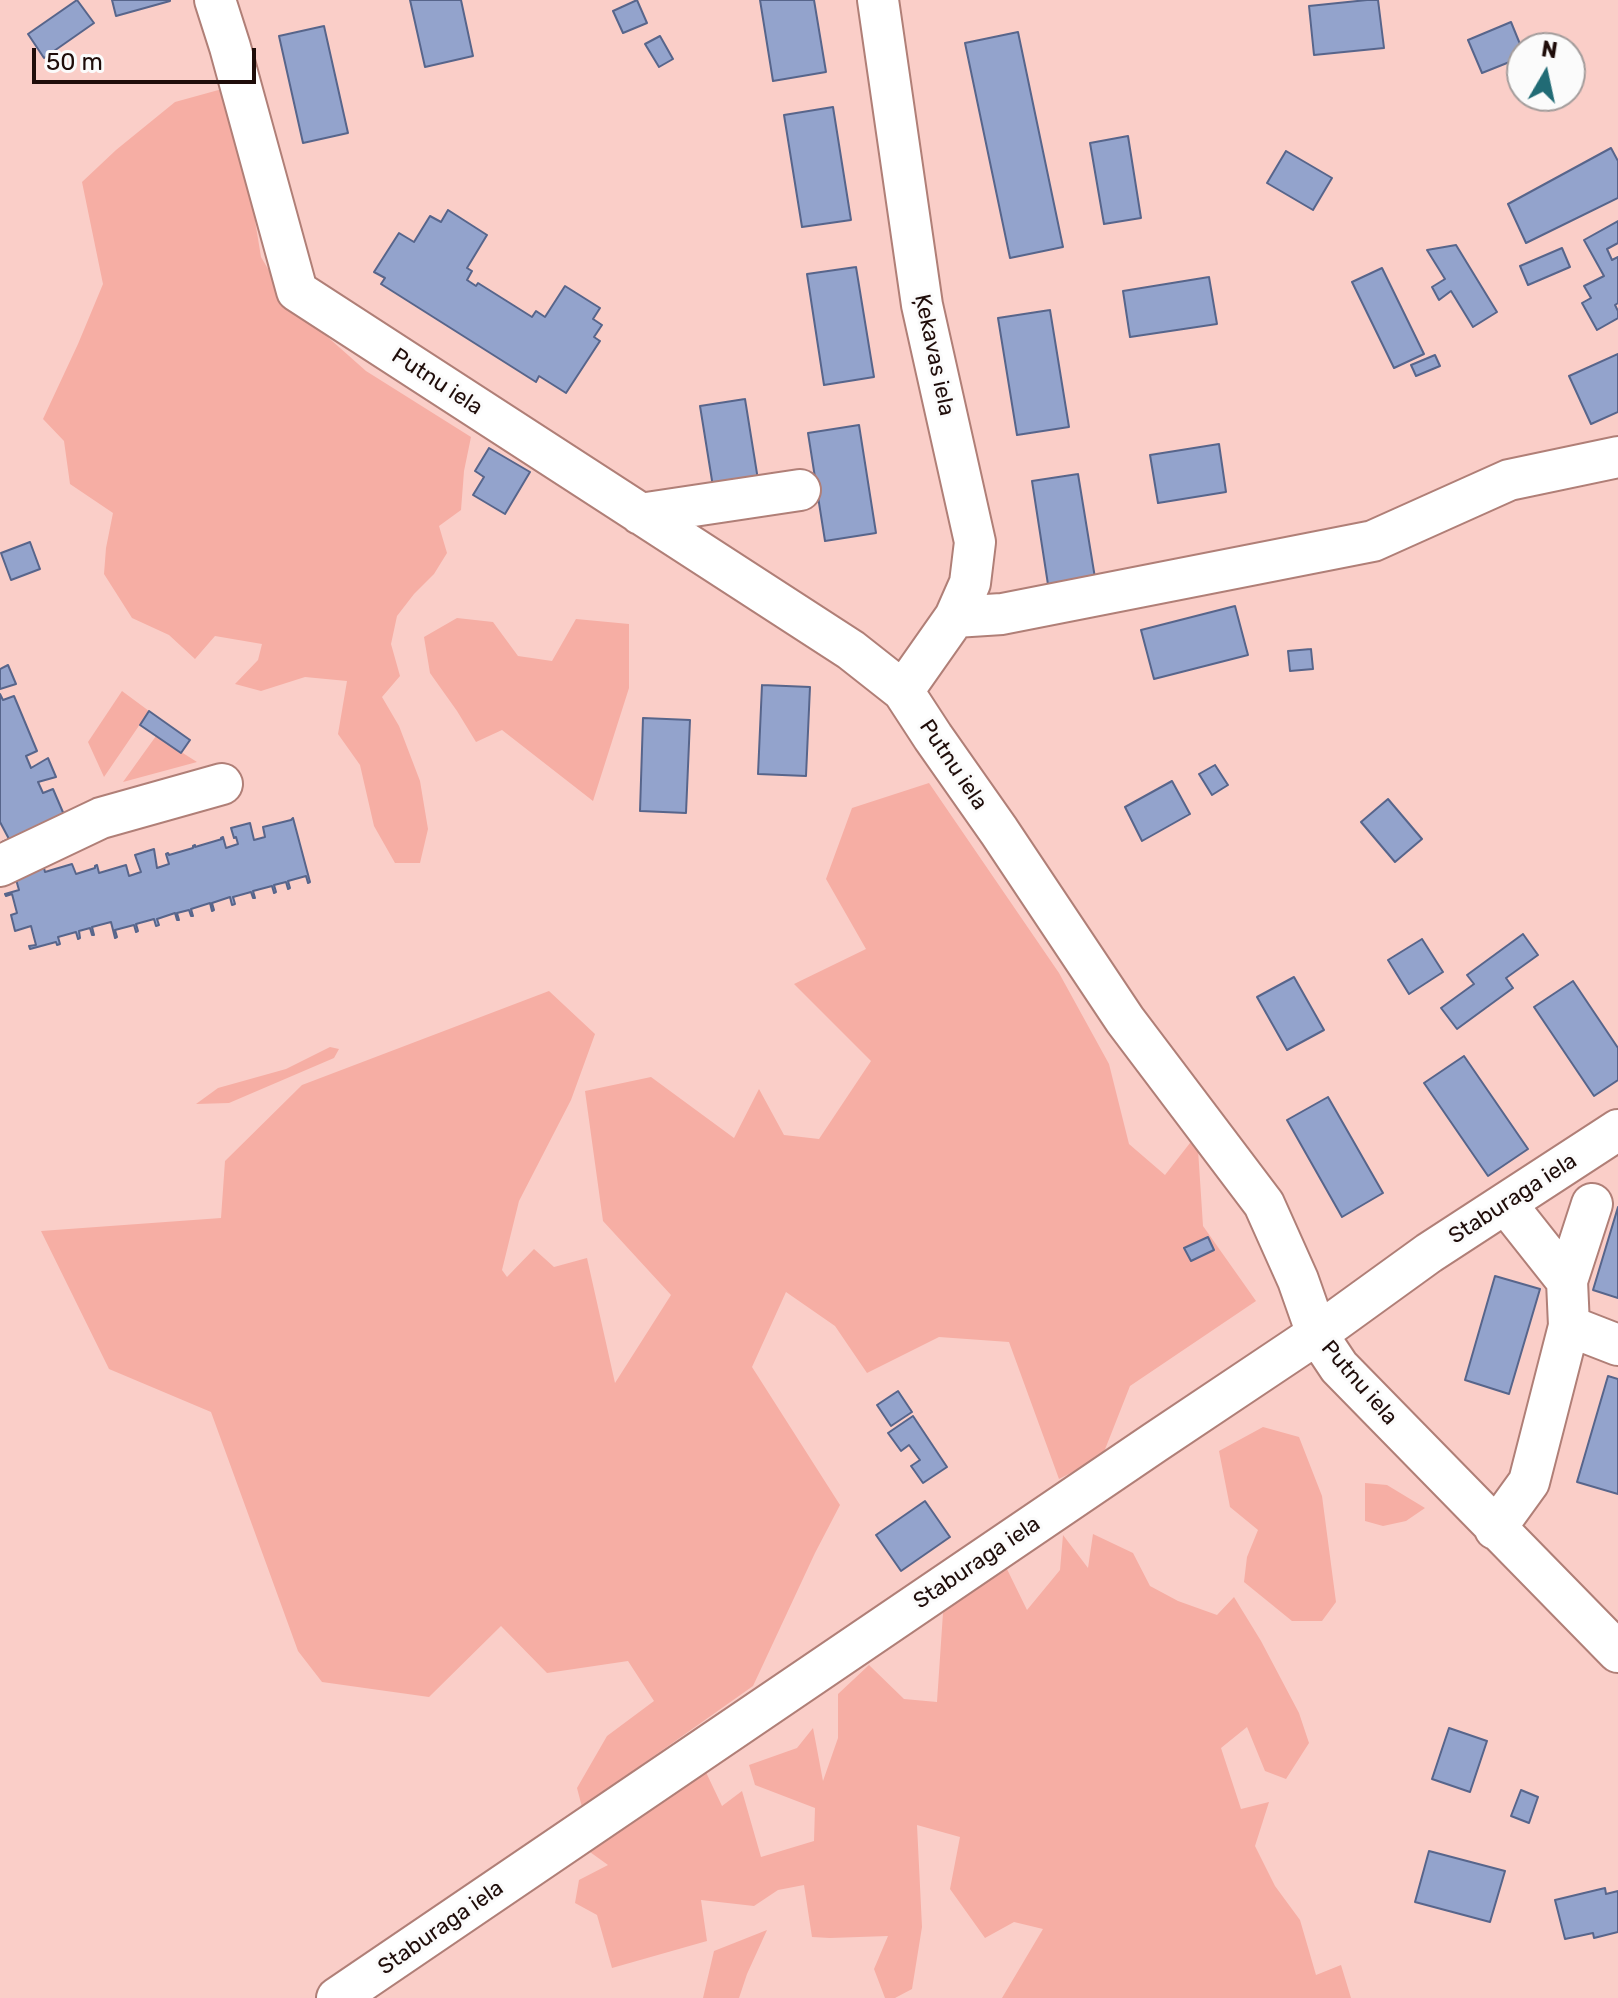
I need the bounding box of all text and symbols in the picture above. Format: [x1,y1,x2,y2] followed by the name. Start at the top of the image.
[36,32,260,82] scale bar
[1506,32,1586,112] north arrow
[1540,35,1559,64] text: N
[46,48,103,76] text: 50 m
[908,292,960,418] street label: Ķekavas iela
[387,343,487,421] street label: Putnu iela
[913,715,993,815] street label: Putnu iela
[1444,1148,1582,1250] street label: Staburaga iela
[1315,1335,1403,1431] street label: Putnu iela
[909,1511,1045,1615] street label: Staburaga iela
[373,1875,509,1981] street label: Staburaga iela

